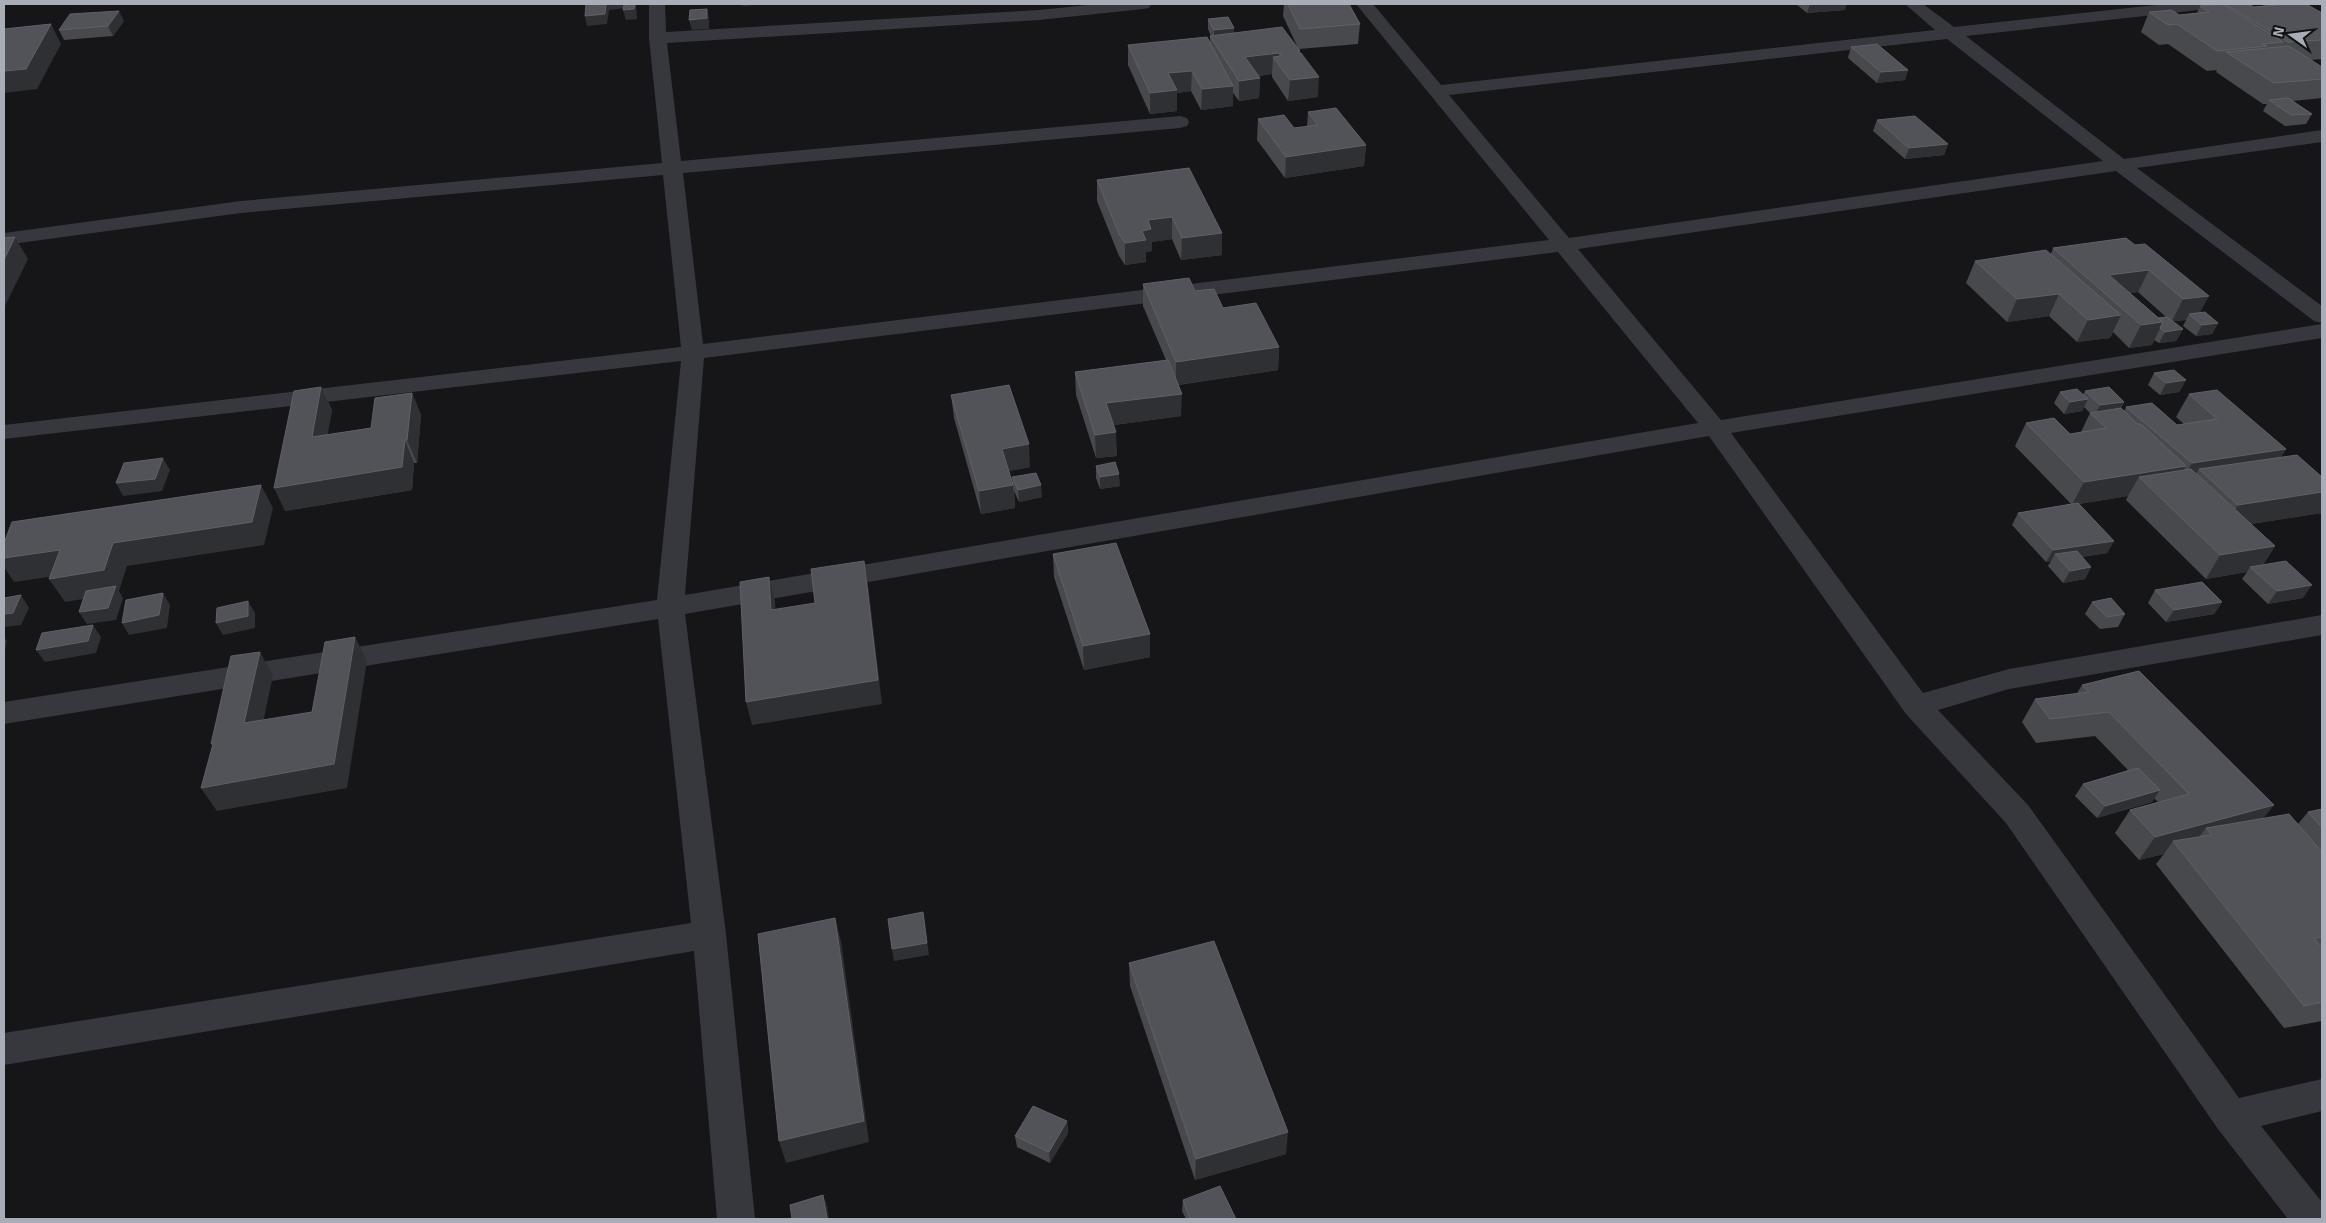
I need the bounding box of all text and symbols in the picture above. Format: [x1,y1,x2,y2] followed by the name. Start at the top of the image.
[2266,10,2316,60] north arrow
[2269,25,2288,39] text: N

